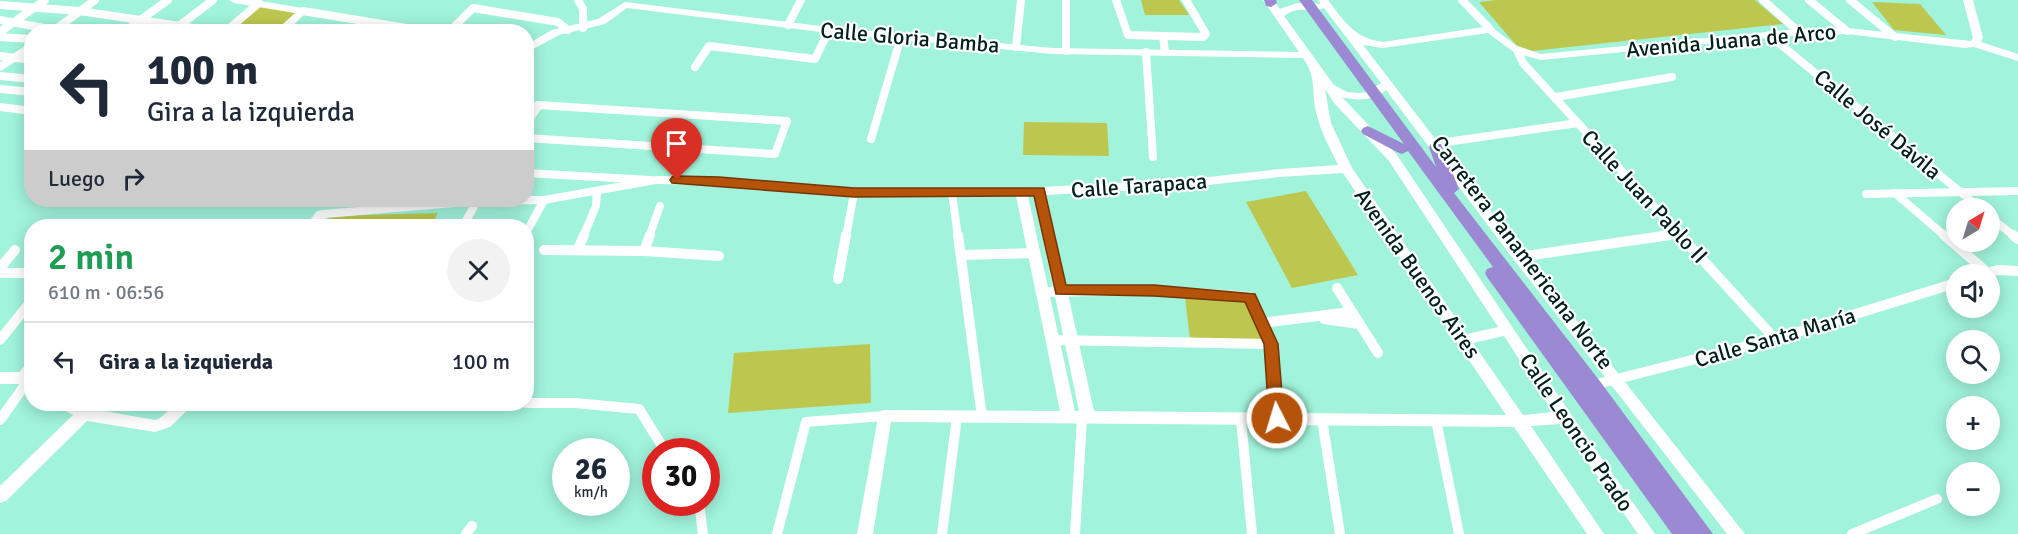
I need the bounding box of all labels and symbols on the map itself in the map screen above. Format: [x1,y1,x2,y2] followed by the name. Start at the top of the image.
[819,16,1001,59] street label: Calle Gloria Bamba
[1625,18,1837,63] street label: Avenida Juana de Arco
[1809,63,1947,185] street label: Calle José Dávila
[651,118,702,180] pin
[1576,124,1713,269] street label: Calle Juan Pablo II
[1426,130,1619,375] street label: Carretera Panamericana Norte
[1070,167,1208,204] street label: Calle Tarapaca
[1349,183,1486,364] street label: Avenida Buenos Aires
[1946,198,2000,252] north arrow
[1692,302,1859,373] street label: Calle Santa María
[1514,348,1640,517] street label: Calle Leoncio Prado
[1245,386,1309,450] position arrow
[642,438,720,516] speed limit sign: 30

